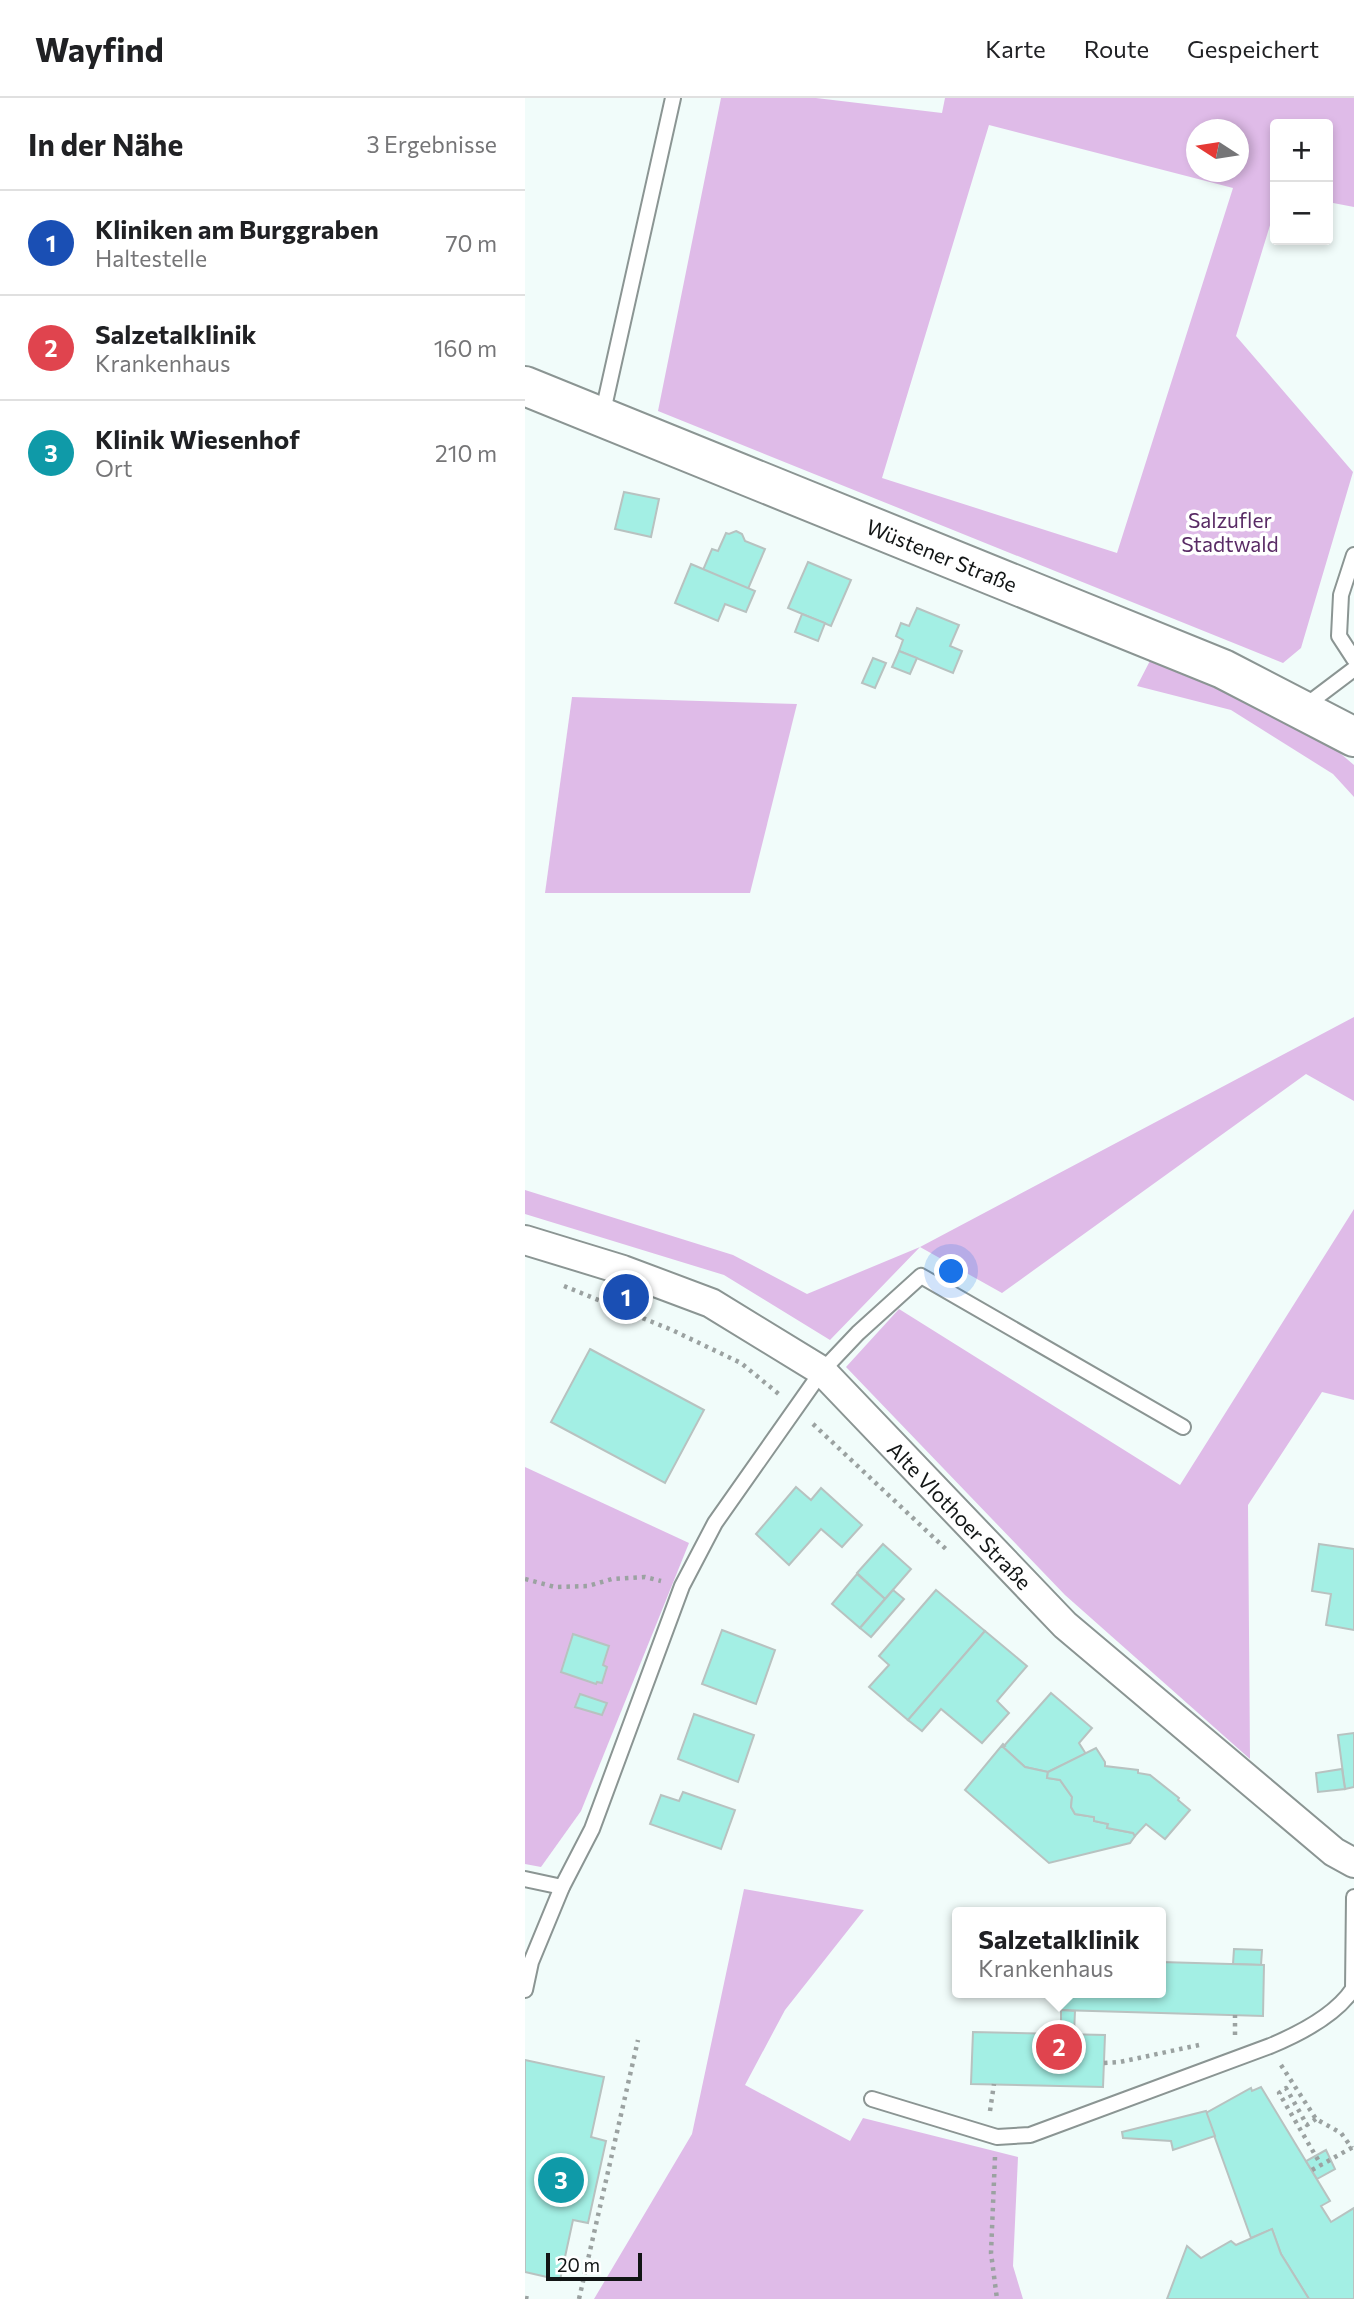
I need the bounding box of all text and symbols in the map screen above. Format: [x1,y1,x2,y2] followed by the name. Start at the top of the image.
[35,28,164,69] text: Wayfind
[985,34,1046,63] text: Karte
[1084,34,1149,63] text: Route
[1187,34,1319,63] text: Gespeichert
[1186,119,1249,182] north arrow
[1270,119,1333,245] map controls
[1270,119,1333,182] button: +
[28,125,183,162] text: In der Nähe
[367,130,497,158] text: 3 Ergebnisse
[1270,182,1333,245] button: −
[95,213,379,244] text: Kliniken am Burggraben
[46,229,56,257] text: 1
[445,229,497,257] text: 70 m
[95,244,207,272] text: Haltestelle
[95,318,257,349] text: Salzetalklinik
[44,334,58,362] text: 2
[434,334,497,362] text: 160 m
[95,349,230,377] text: Krankenhaus
[95,423,300,454] text: Klinik Wiesenhof
[44,439,58,467] text: 3
[435,439,497,467] text: 210 m
[95,454,132,482] text: Ort
[1181,507,1279,556] park label: Salzufler Stadtwald
[863,513,1021,597] street label: Wüstener Straße
[934,1254,968,1288] your location
[603,1271,649,1323] pin: 1
[883,1436,1037,1594] street label: Alte Vlothoer Straße
[952,1907,1166,1998] popup
[978,1923,1140,1954] text: Salzetalklinik
[978,1954,1114,1982] text: Krankenhaus
[1036,2021,1082,2073] pin: 2
[538,2154,584,2206] pin: 3
[546,2250,642,2282] scale bar
[557,2253,600,2276] text: 20 m

